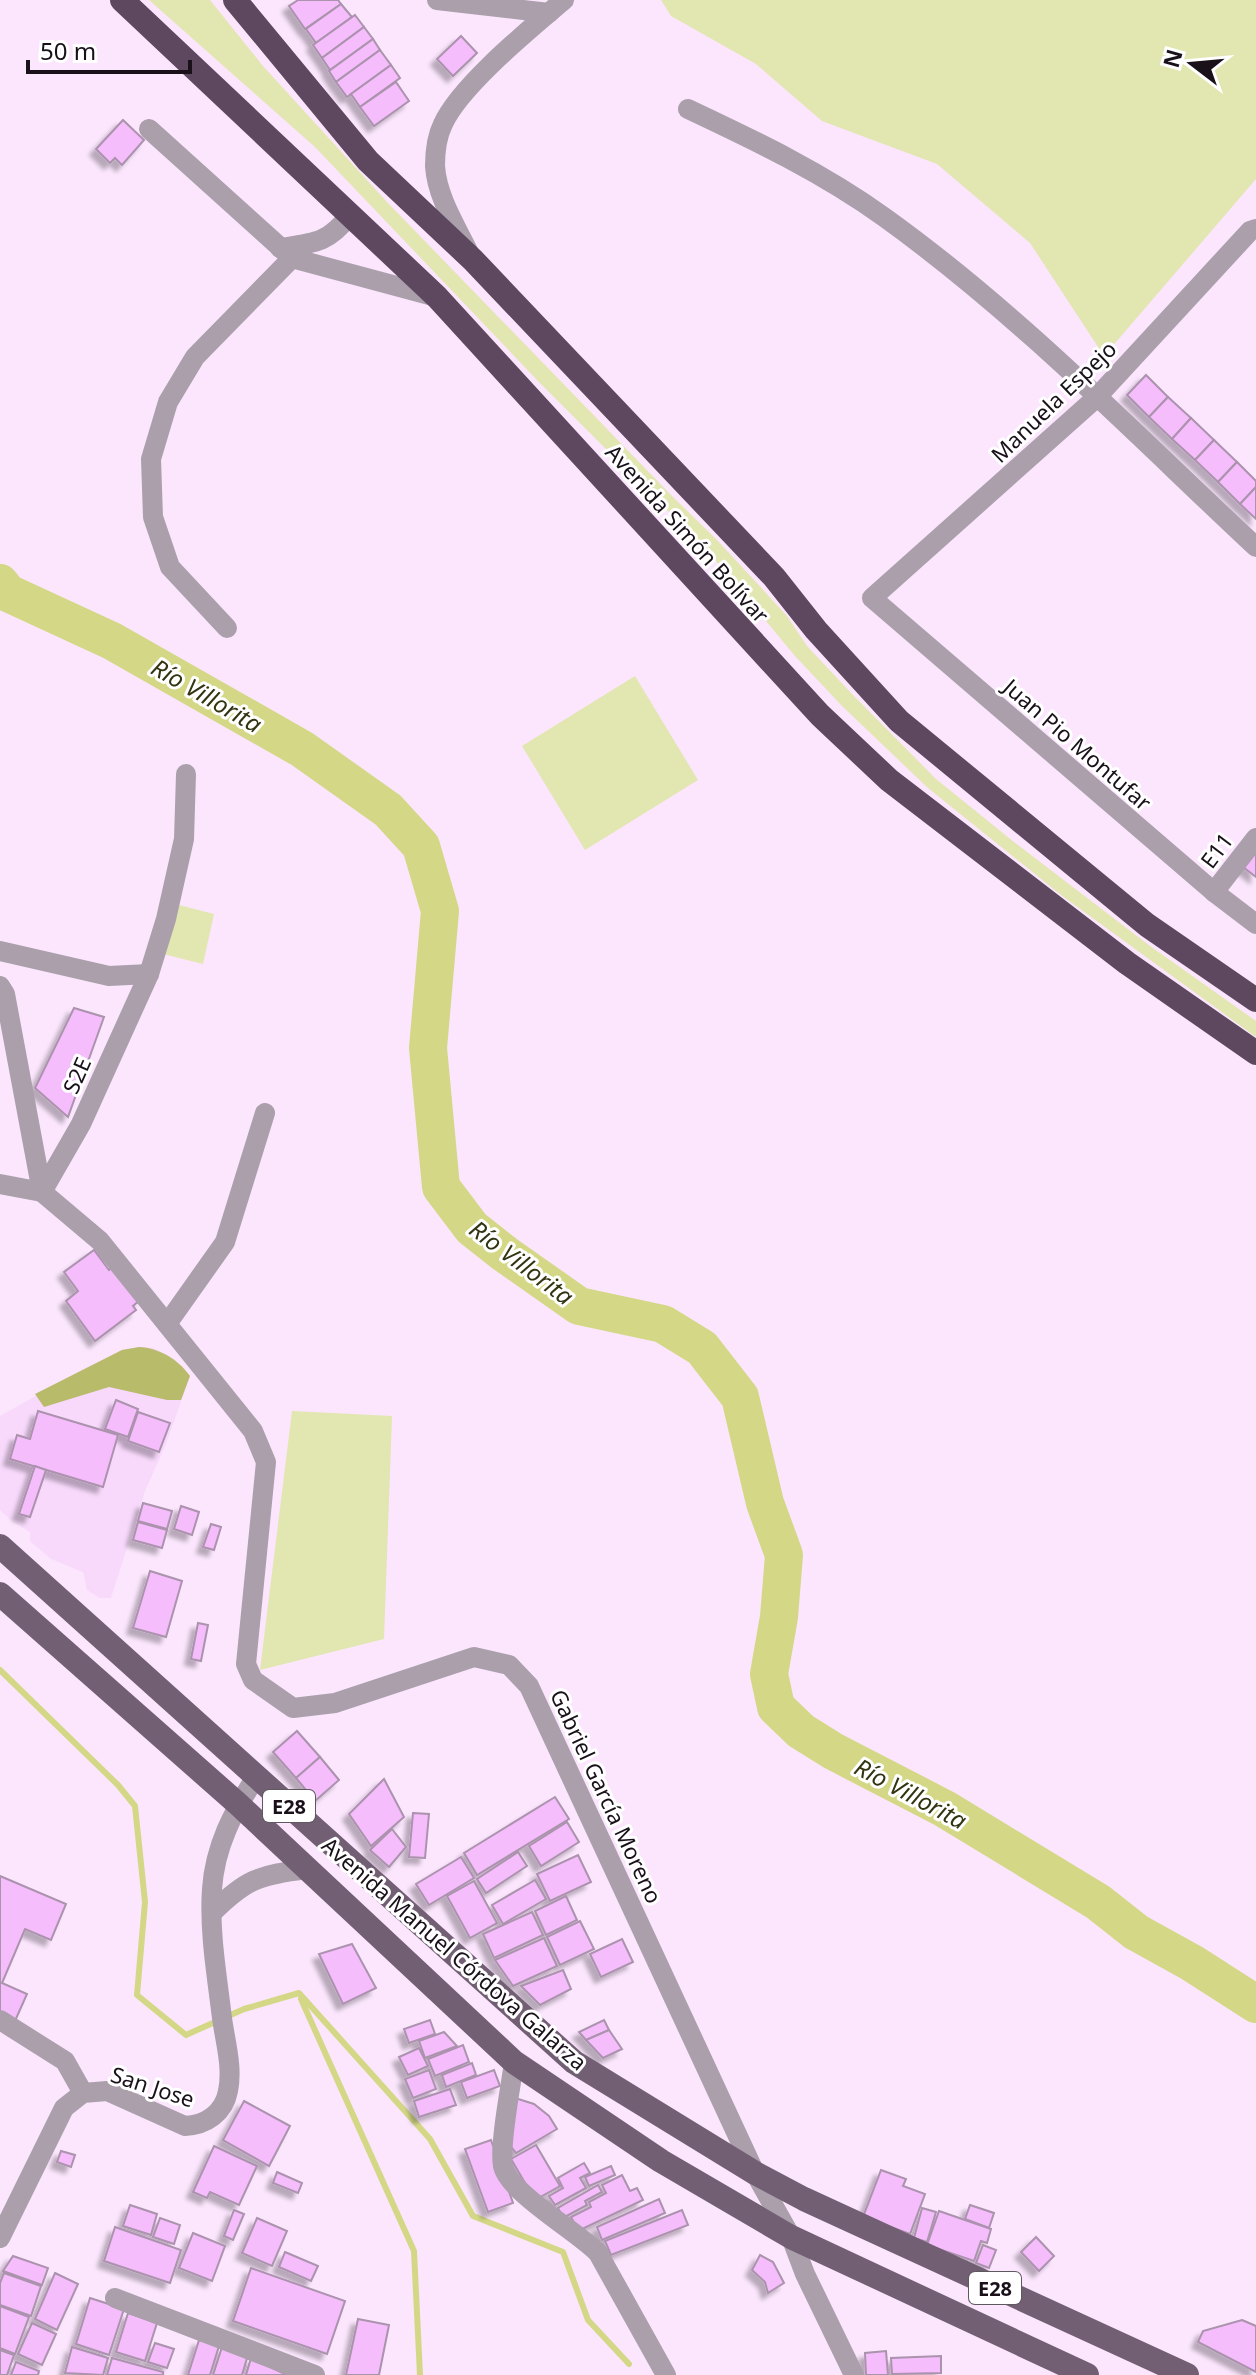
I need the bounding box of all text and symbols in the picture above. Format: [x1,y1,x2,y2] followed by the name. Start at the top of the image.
[28,24,190,74] scale bar
[1152,24,1232,104] north arrow
[40,34,96,67] text: 50 m
[1155,45,1189,71] text: N
[984,333,1122,469] street label: Manuela Espejo
[600,437,776,629] street label: Avenida Simón Bolívar
[146,650,269,740] water label: Río Villorita
[996,670,1158,817] street label: Juan Pio Montufar
[1193,826,1239,874] street label: E11
[55,1052,97,1098] street label: S2E
[463,1212,581,1312] water label: Río Villorita
[544,1684,670,1908] street label: Gabriel García Moreno
[849,1750,973,1836] water label: Río Villorita
[263,1790,315,1822] road number: E28
[316,1830,594,2076] street label: Avenida Manuel Córdova Galarza
[107,2058,199,2114] street label: San Jose
[969,2272,1021,2304] road number: E28

